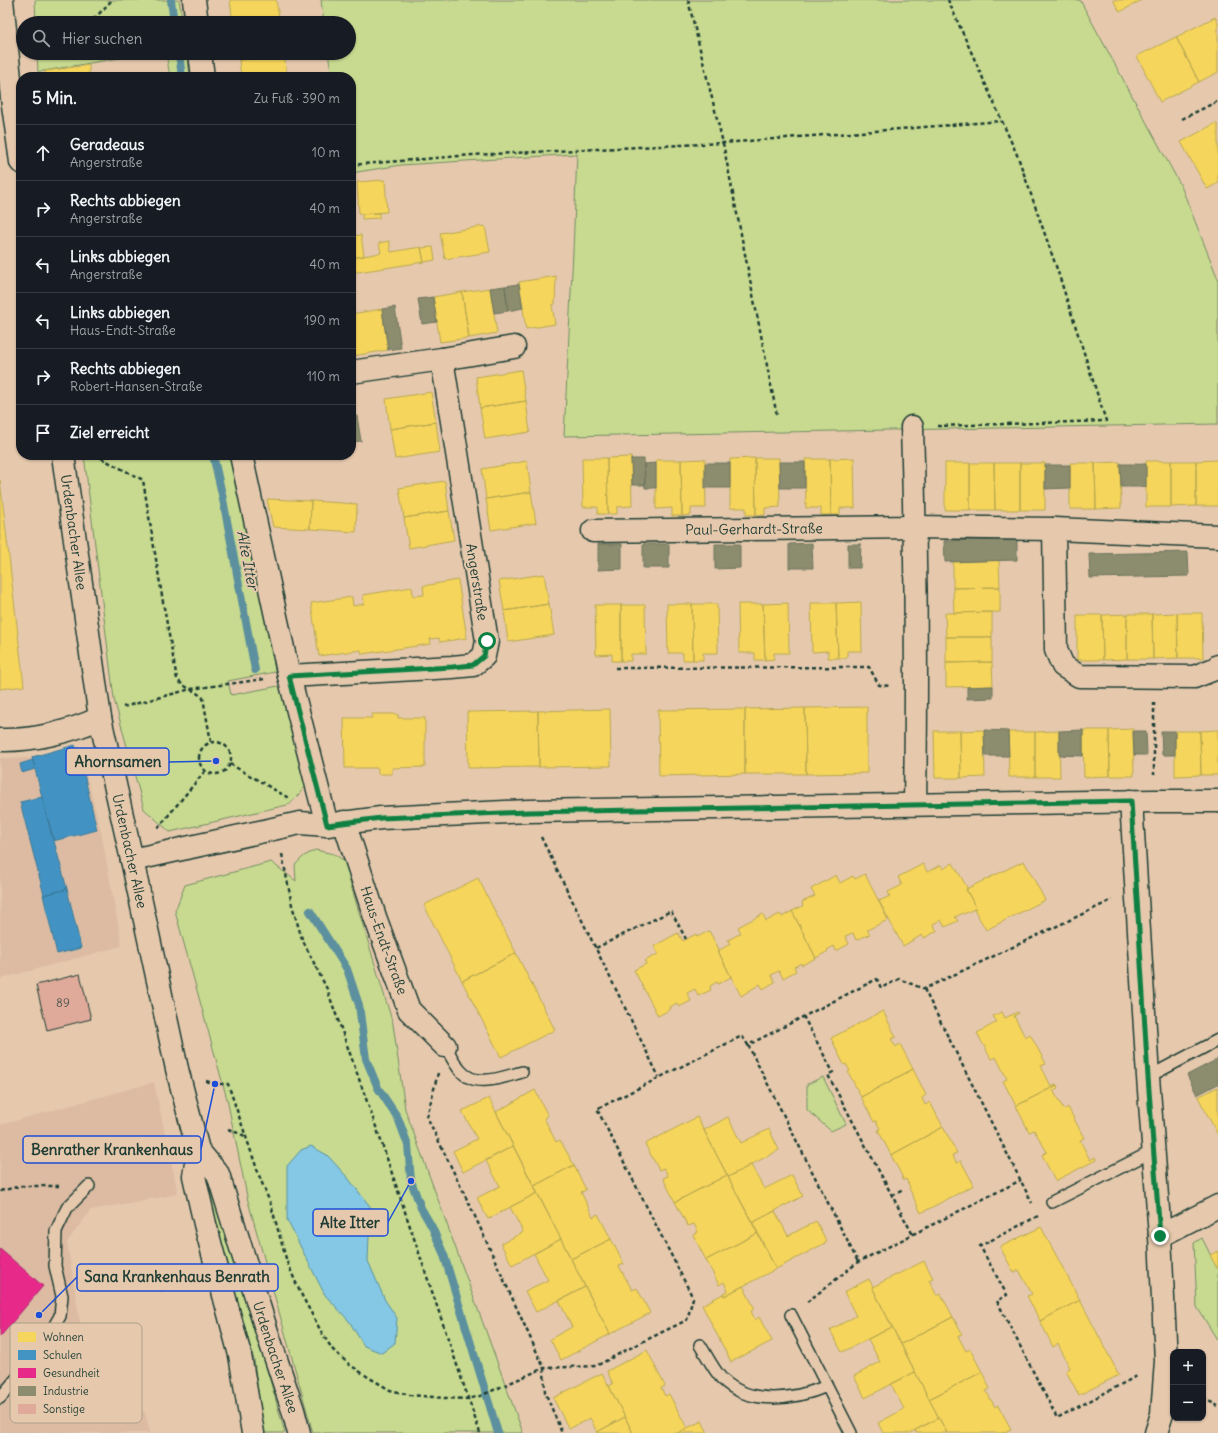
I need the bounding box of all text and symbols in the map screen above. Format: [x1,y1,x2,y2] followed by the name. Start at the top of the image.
[16,16,356,60] search box
[30,27,52,49] icon: search
[62,29,142,48] text: Hier suchen
[32,87,77,109] text: 5 Min.
[254,90,340,107] text: Zu Fuß · 390 m
[70,135,144,154] text: Geradeaus
[32,142,54,164] icon: ahead
[312,144,340,161] text: 10 m
[70,154,142,171] text: Angerstraße
[70,191,181,210] text: Rechts abbiegen
[32,198,54,220] icon: right
[309,200,340,217] text: 40 m
[70,210,142,227] text: Angerstraße
[70,247,170,266] text: Links abbiegen
[32,254,54,276] icon: left
[309,256,340,273] text: 40 m
[70,266,142,283] text: Angerstraße
[70,303,170,322] text: Links abbiegen
[32,310,54,332] icon: left
[304,312,340,329] text: 190 m
[70,322,176,339] text: Haus-Endt-Straße
[70,359,181,378] text: Rechts abbiegen
[32,366,54,388] icon: right
[307,368,340,385] text: 110 m
[70,378,203,395] text: Robert-Hansen-Straße
[32,422,54,444] icon: arrive
[70,423,149,442] text: Ziel erreicht
[57,473,91,591] street label: Urdenbacher Allee
[685,519,823,539] street label: Paul-Gerhardt-Straße
[233,529,263,593] water label: Alte Itter
[462,542,492,622] street label: Angerstraße
[478,632,496,650] route start
[66,748,169,775] callout: Ahornsamen
[75,752,162,771] text: Ahornsamen
[108,792,151,910] street label: Urdenbacher Allee
[357,884,412,997] street label: Haus-Endt-Straße
[56,995,70,1010] house number: 89
[23,1136,201,1163] callout: Benrather Krankenhaus
[31,1140,193,1159] text: Benrather Krankenhaus
[313,1209,388,1236] callout: Alte Itter
[320,1213,381,1232] text: Alte Itter
[1151,1227,1169,1245] route end
[77,1264,278,1291] callout: Sana Krankenhaus Benrath
[84,1267,270,1286] text: Sana Krankenhaus Benrath
[249,1299,302,1416] street label: Urdenbacher Allee
[10,1323,142,1423] legend
[43,1330,84,1344] text: Wohnen
[43,1348,82,1362] text: Schulen
[1170,1349,1206,1421] map controls
[1170,1349,1206,1385] button: +
[43,1366,100,1380] text: Gesundheit
[43,1384,89,1398] text: Industrie
[1170,1385,1206,1421] button: −
[43,1402,85,1416] text: Sonstige

